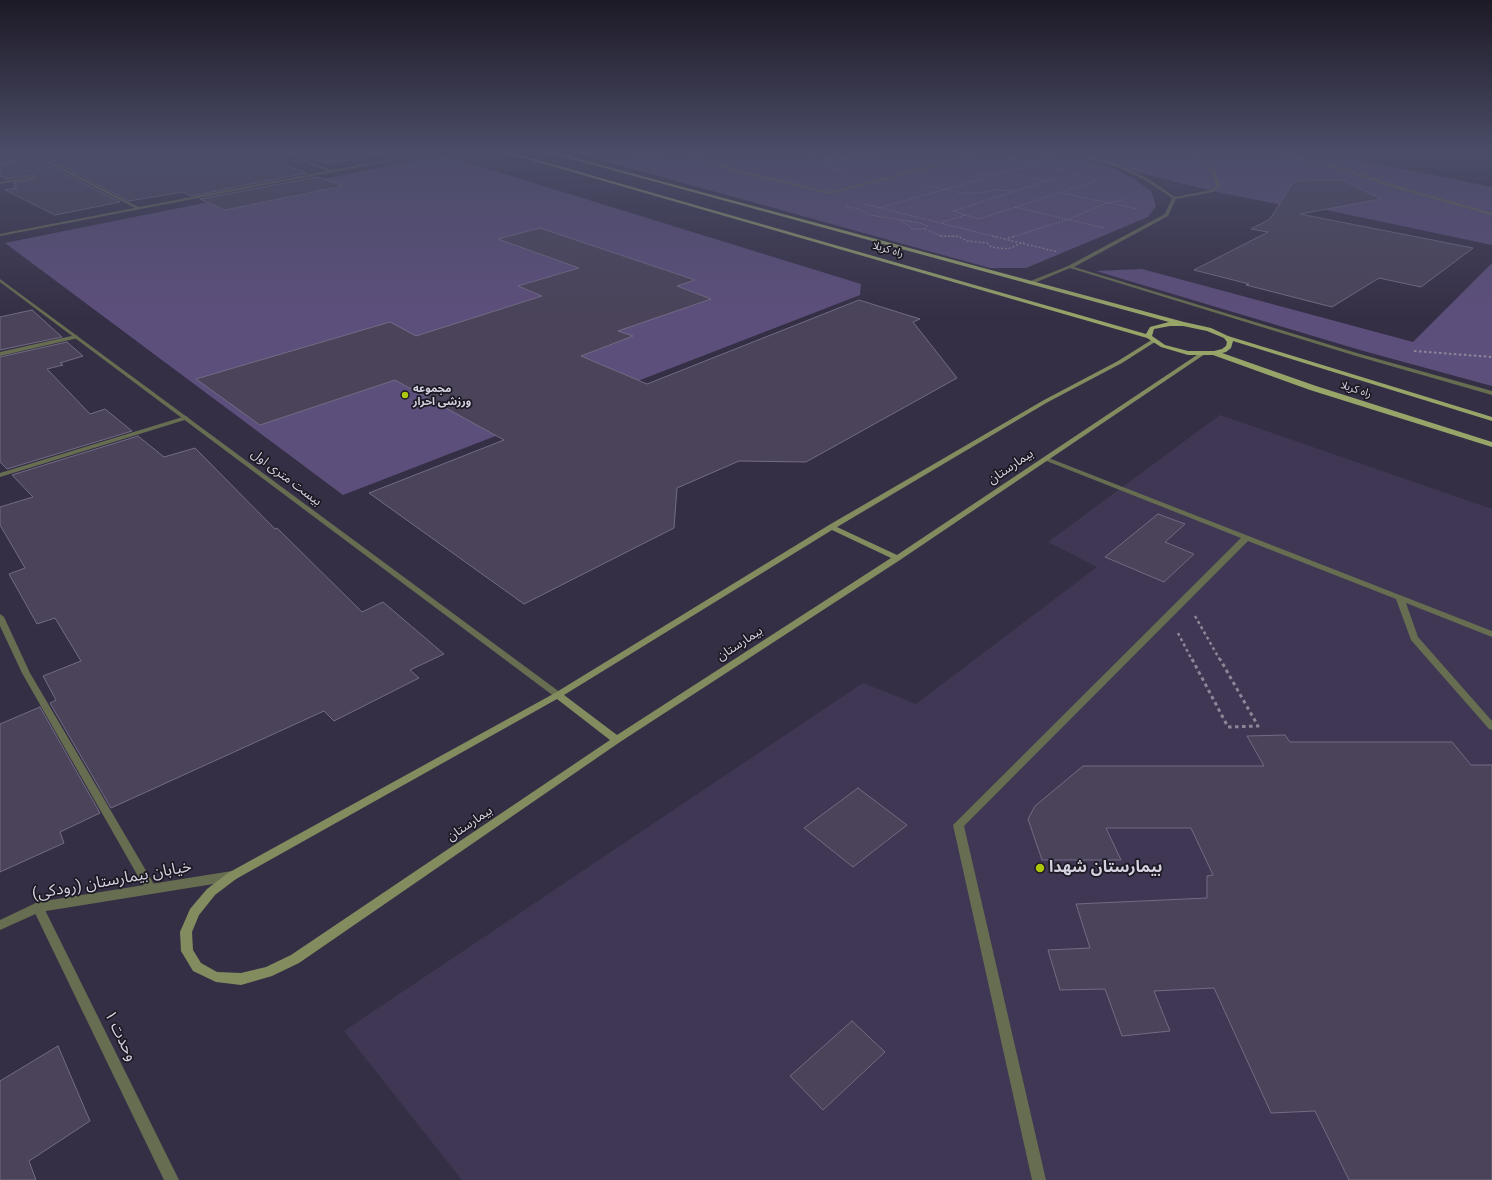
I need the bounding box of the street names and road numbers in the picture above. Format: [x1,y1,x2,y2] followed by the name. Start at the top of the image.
[871,239,905,261] street label: راه کربلا
[1339,379,1373,401] street label: راه کربلا
[247,446,325,510] street label: بیست متری اول
[985,446,1037,488] street label: بیمارستان
[714,623,766,665] street label: بیمارستان
[444,803,496,845] street label: بیمارستان
[31,858,193,904] street label: خیابان بیمارستان (رودکی)
[100,1007,140,1065] street label: وحدت ۱

